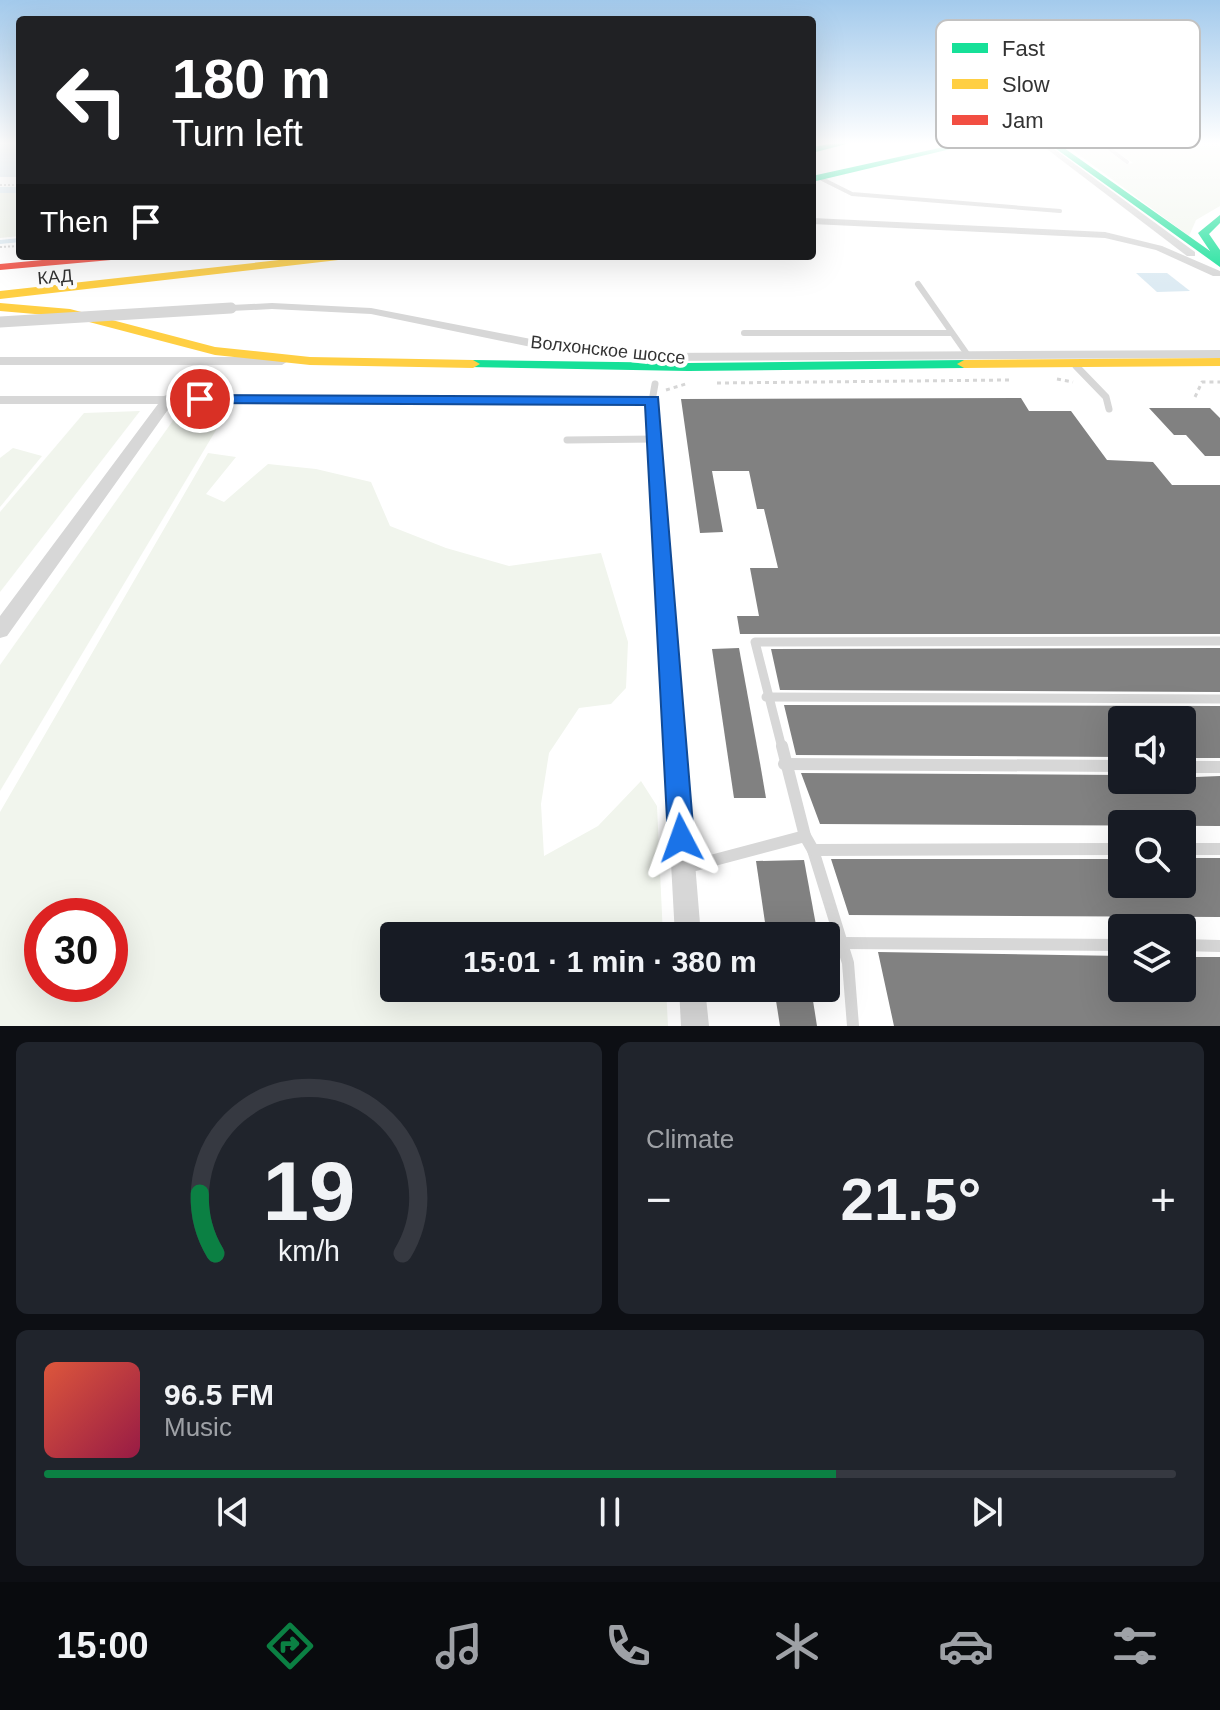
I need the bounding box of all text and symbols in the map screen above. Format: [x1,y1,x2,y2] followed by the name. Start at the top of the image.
[936,20,1200,148] legend
[1002,36,1045,61] text: Fast
[172,47,331,110] text: 180 m
[40,48,144,152] icon: left
[1002,72,1050,97] text: Slow
[1002,108,1044,133] text: Jam
[172,113,303,154] text: Turn left
[124,200,168,244] icon: arrive
[40,205,108,238] text: Then
[37,266,73,288] street label: КАД
[530,332,686,368] street label: Волхонское шоссе
[166,365,234,433] pin
[178,377,222,421] icon: arrive
[1108,706,1196,1002] map controls
[1108,706,1196,794] button: sound
[639,796,723,880] position arrow
[1108,810,1196,898] button: search
[24,898,128,1002] speed limit sign: 30
[1108,914,1196,1002] button: layers
[463,945,757,978] text: 15:01 · 1 min · 380 m
[646,1124,734,1154] text: Climate
[263,1145,355,1238] text: 19
[841,1166,981,1233] text: 21.5°
[646,1175,672,1224] text: −
[1150,1175,1176,1224] text: +
[278,1235,340,1267] text: km/h
[164,1378,274,1411] text: 96.5 FM
[164,1412,232,1442] text: Music
[211,1490,255,1534] icon: previous
[588,1490,632,1534] icon: pause
[965,1490,1009,1534] icon: next
[262,1618,318,1674] icon: directions
[431,1618,487,1674] icon: music
[600,1618,656,1674] icon: phone
[769,1618,825,1674] icon: climate
[938,1618,994,1674] icon: car
[1107,1618,1163,1674] icon: filters
[57,1625,149,1666] text: 15:00

